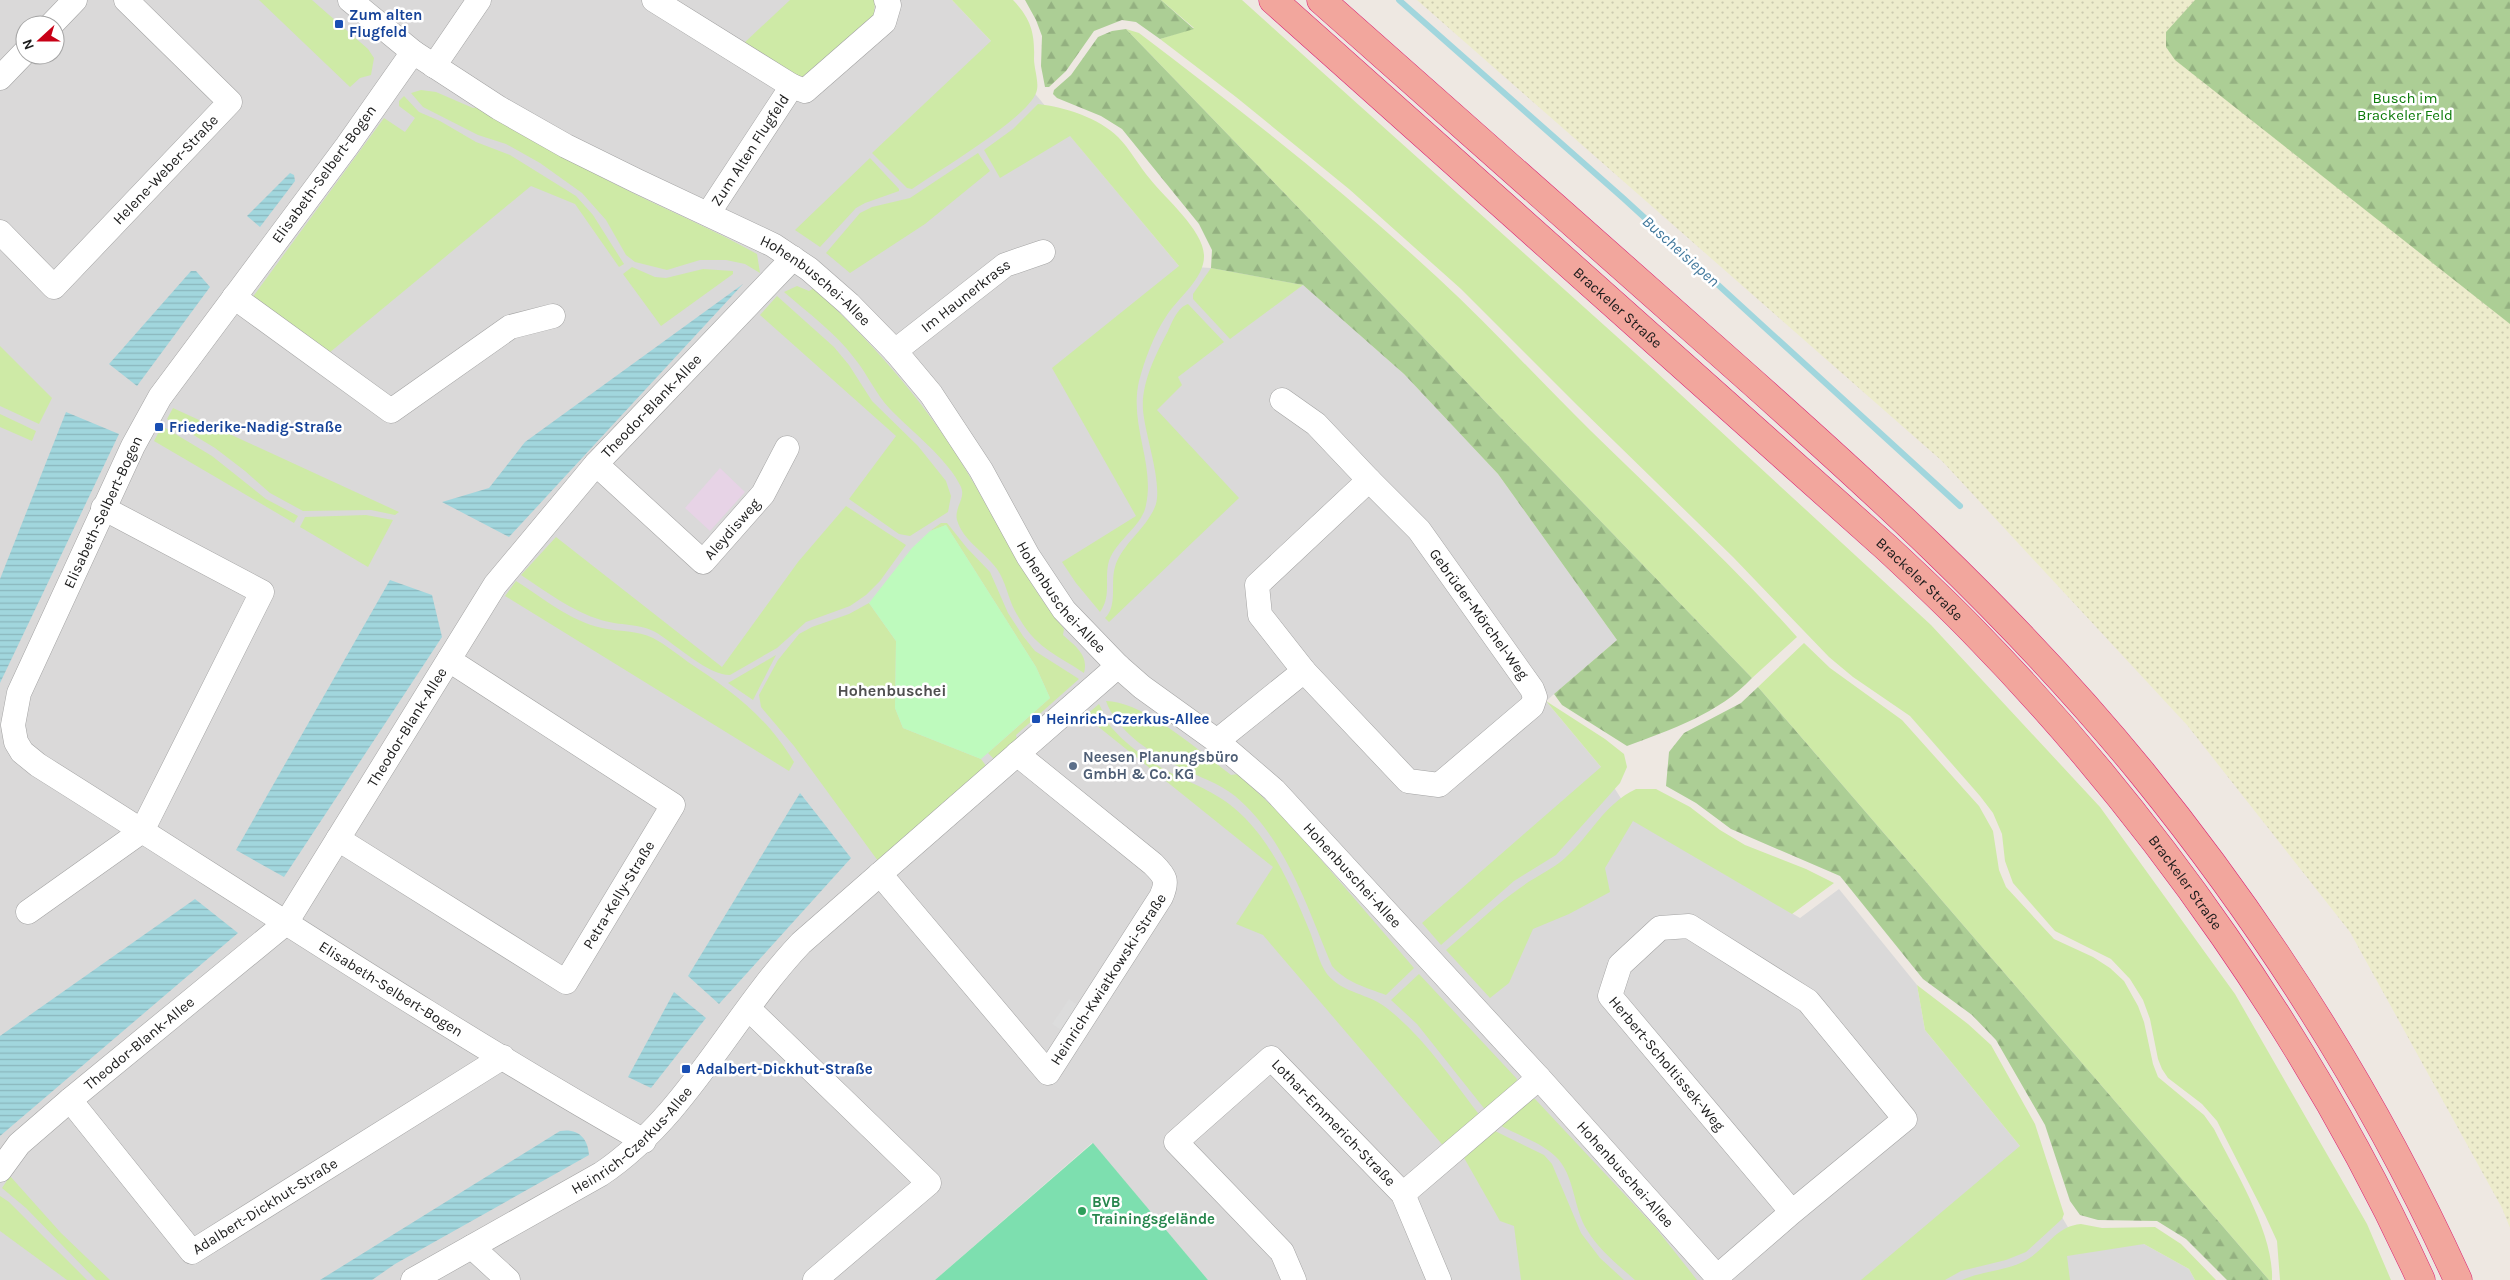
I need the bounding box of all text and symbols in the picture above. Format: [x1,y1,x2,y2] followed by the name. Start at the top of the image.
[349,6,422,41] place label: Zum alten Flugfeld
[15,15,65,65] north arrow
[333,18,345,30] marker: Zum alten Flugfeld
[19,37,38,52] text: N
[2357,89,2453,124] park label: Busch im Brackeler Feld
[707,91,793,209] street label: Zum Alten Flugfeld
[268,101,380,247] street label: Elisabeth-Selbert-Bogen
[109,111,222,228] street label: Helene-Weber-Straße
[1639,211,1723,291] water label: Buscheisiepen
[757,231,874,330] street label: Hohenbuschei-Allee
[917,255,1013,336] street label: Im Haunerkrass
[1569,263,1666,352] street label: Brackeler Straße
[597,350,705,462] street label: Theodor-Blank-Allee
[169,418,342,436] place label: Friederike-Nadig-Straße
[153,421,165,433] marker: Friederike-Nadig-Straße
[60,433,146,591] street label: Elisabeth-Selbert-Bogen
[700,494,764,563] street label: Aleydisweg
[1872,534,1967,624] street label: Brackeler Straße
[1013,538,1110,657] street label: Hohenbuschei-Allee
[1425,545,1533,683] street label: Gebrüder-Mörchel-Weg
[363,664,451,790] street label: Theodor-Blank-Allee
[837,681,947,700] district label: Hohenbuschei
[1046,710,1210,728] place label: Heinrich-Czerkus-Allee
[1030,713,1042,725] marker: Heinrich-Czerkus-Allee
[1083,748,1238,783] place label: Neesen Planungsbüro GmbH & Co. KG
[1067,760,1079,772] marker: Neesen Planungsbüro GmbH & Co. KG
[1300,819,1405,932] street label: Hohenbuschei-Allee
[2145,832,2226,933] street label: Brackeler Straße
[579,837,658,952] street label: Petra-Kelly-Straße
[1047,890,1170,1068] street label: Heinrich-Kwiatkowski-Straße
[316,937,466,1041] street label: Elisabeth-Selbert-Bogen
[1605,992,1729,1135] street label: Herbert-Scholtissek-Weg
[80,993,198,1094] street label: Theodor-Blank-Allee
[1268,1055,1399,1190] street label: Lothar-Emmerich-Straße
[696,1060,873,1078] place label: Adalbert-Dickhut-Straße
[680,1063,692,1075] marker: Adalbert-Dickhut-Straße
[568,1083,696,1198] street label: Heinrich-Czerkus-Allee
[1573,1118,1678,1231] street label: Hohenbuschei-Allee
[189,1154,341,1258] street label: Adalbert-Dickhut-Straße
[1092,1193,1215,1228] place label: BVB Trainingsgelände
[1076,1205,1088,1217] marker: BVB Trainingsgelände

